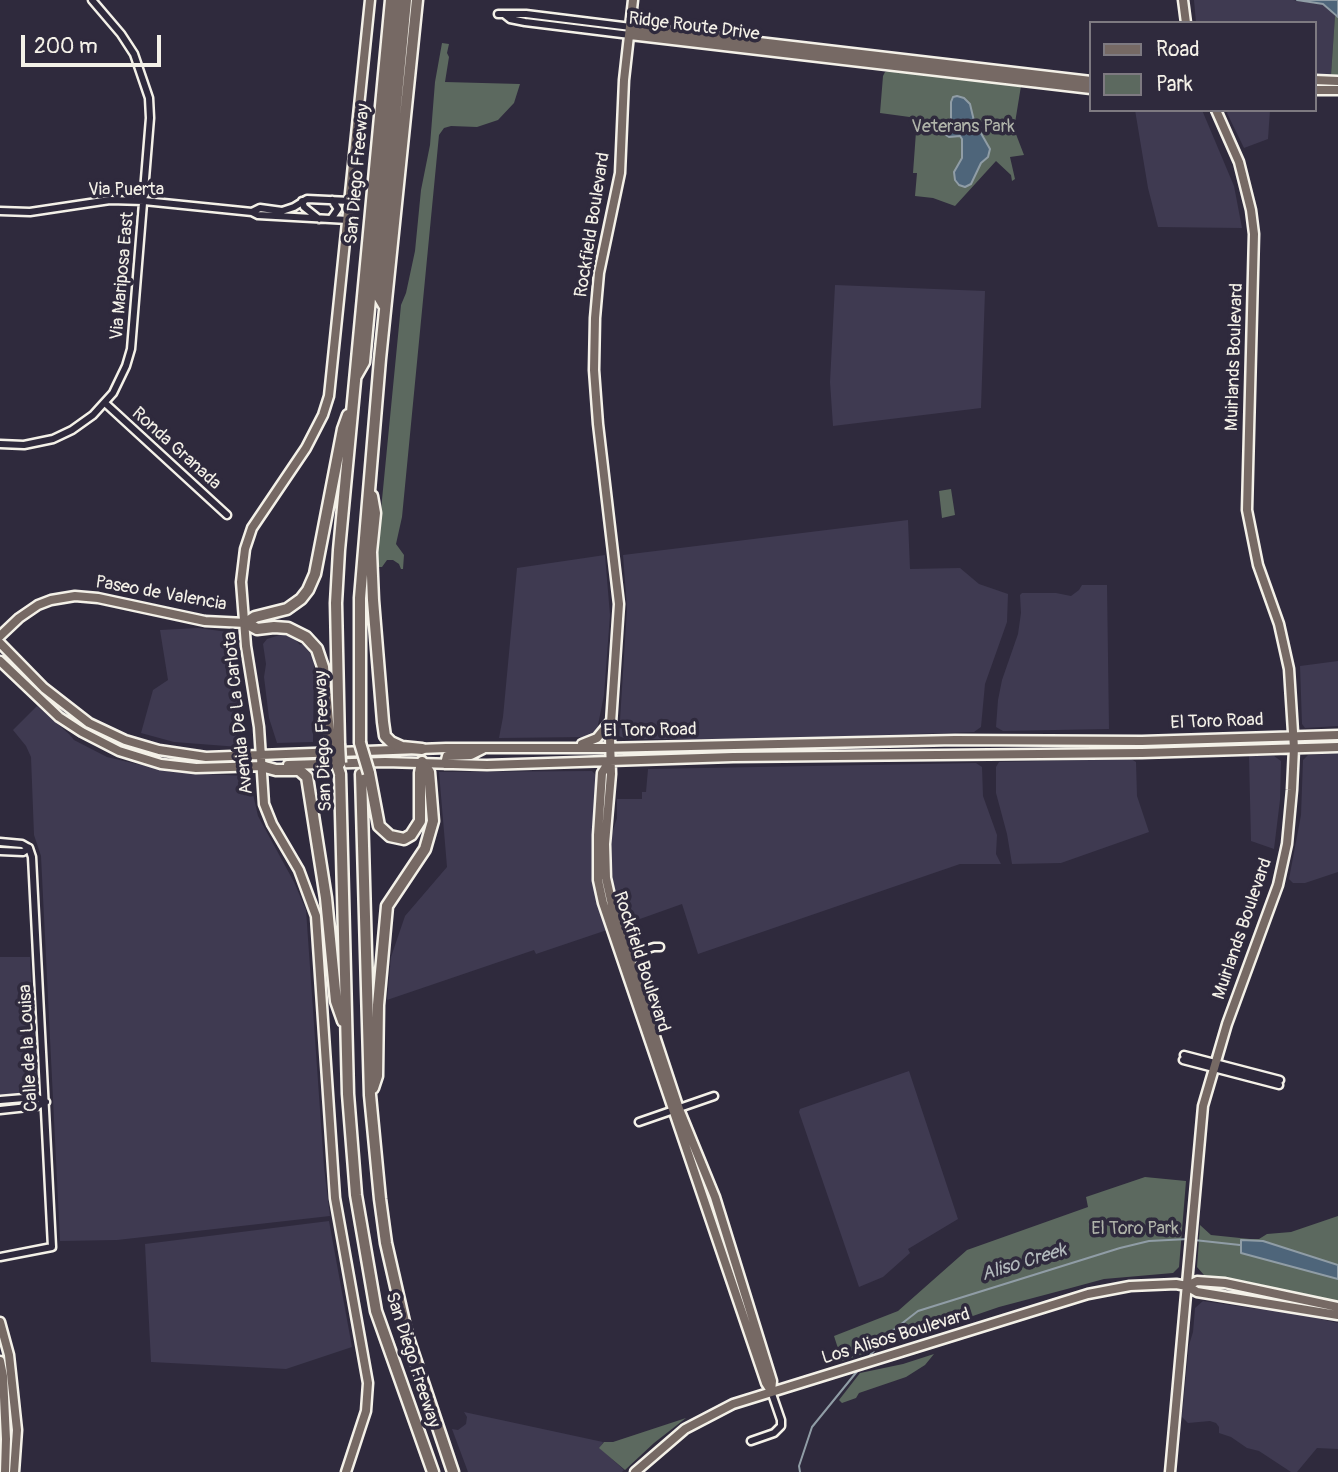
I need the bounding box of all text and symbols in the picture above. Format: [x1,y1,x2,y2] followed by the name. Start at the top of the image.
[627,8,761,46] street label: Ridge Route Drive
[24,21,164,65] scale bar
[1090,21,1317,112] legend
[34,33,98,60] text: 200 m
[1156,36,1200,63] text: Road
[1156,71,1193,98] text: Park
[341,103,375,245] street label: San Diego Freeway
[911,116,1015,138] park label: Veterans Park
[571,151,615,299] street label: Rockfield Boulevard
[88,179,164,201] street label: Via Puerta
[107,211,139,341] street label: Via Mariposa East
[1222,283,1248,431] street label: Muirlands Boulevard
[127,403,225,495] street label: Ronda Granada
[94,572,228,616] street label: Paseo de Valencia
[220,630,258,796] street label: Avenida De La Carlota
[311,670,337,812] street label: San Diego Freeway
[1170,710,1264,734] street label: El Toro Road
[603,719,697,743] street label: El Toro Road
[1209,855,1277,1003] street label: Muirlands Boulevard
[608,889,674,1035] street label: Rockfield Boulevard
[15,984,43,1112] street label: Calle de la Louisa
[1091,1218,1179,1240] park label: El Toro Park
[979,1239,1069,1287] water label: Aliso Creek
[380,1289,444,1431] street label: San Diego Freeway
[819,1304,973,1370] street label: Los Alisos Boulevard

